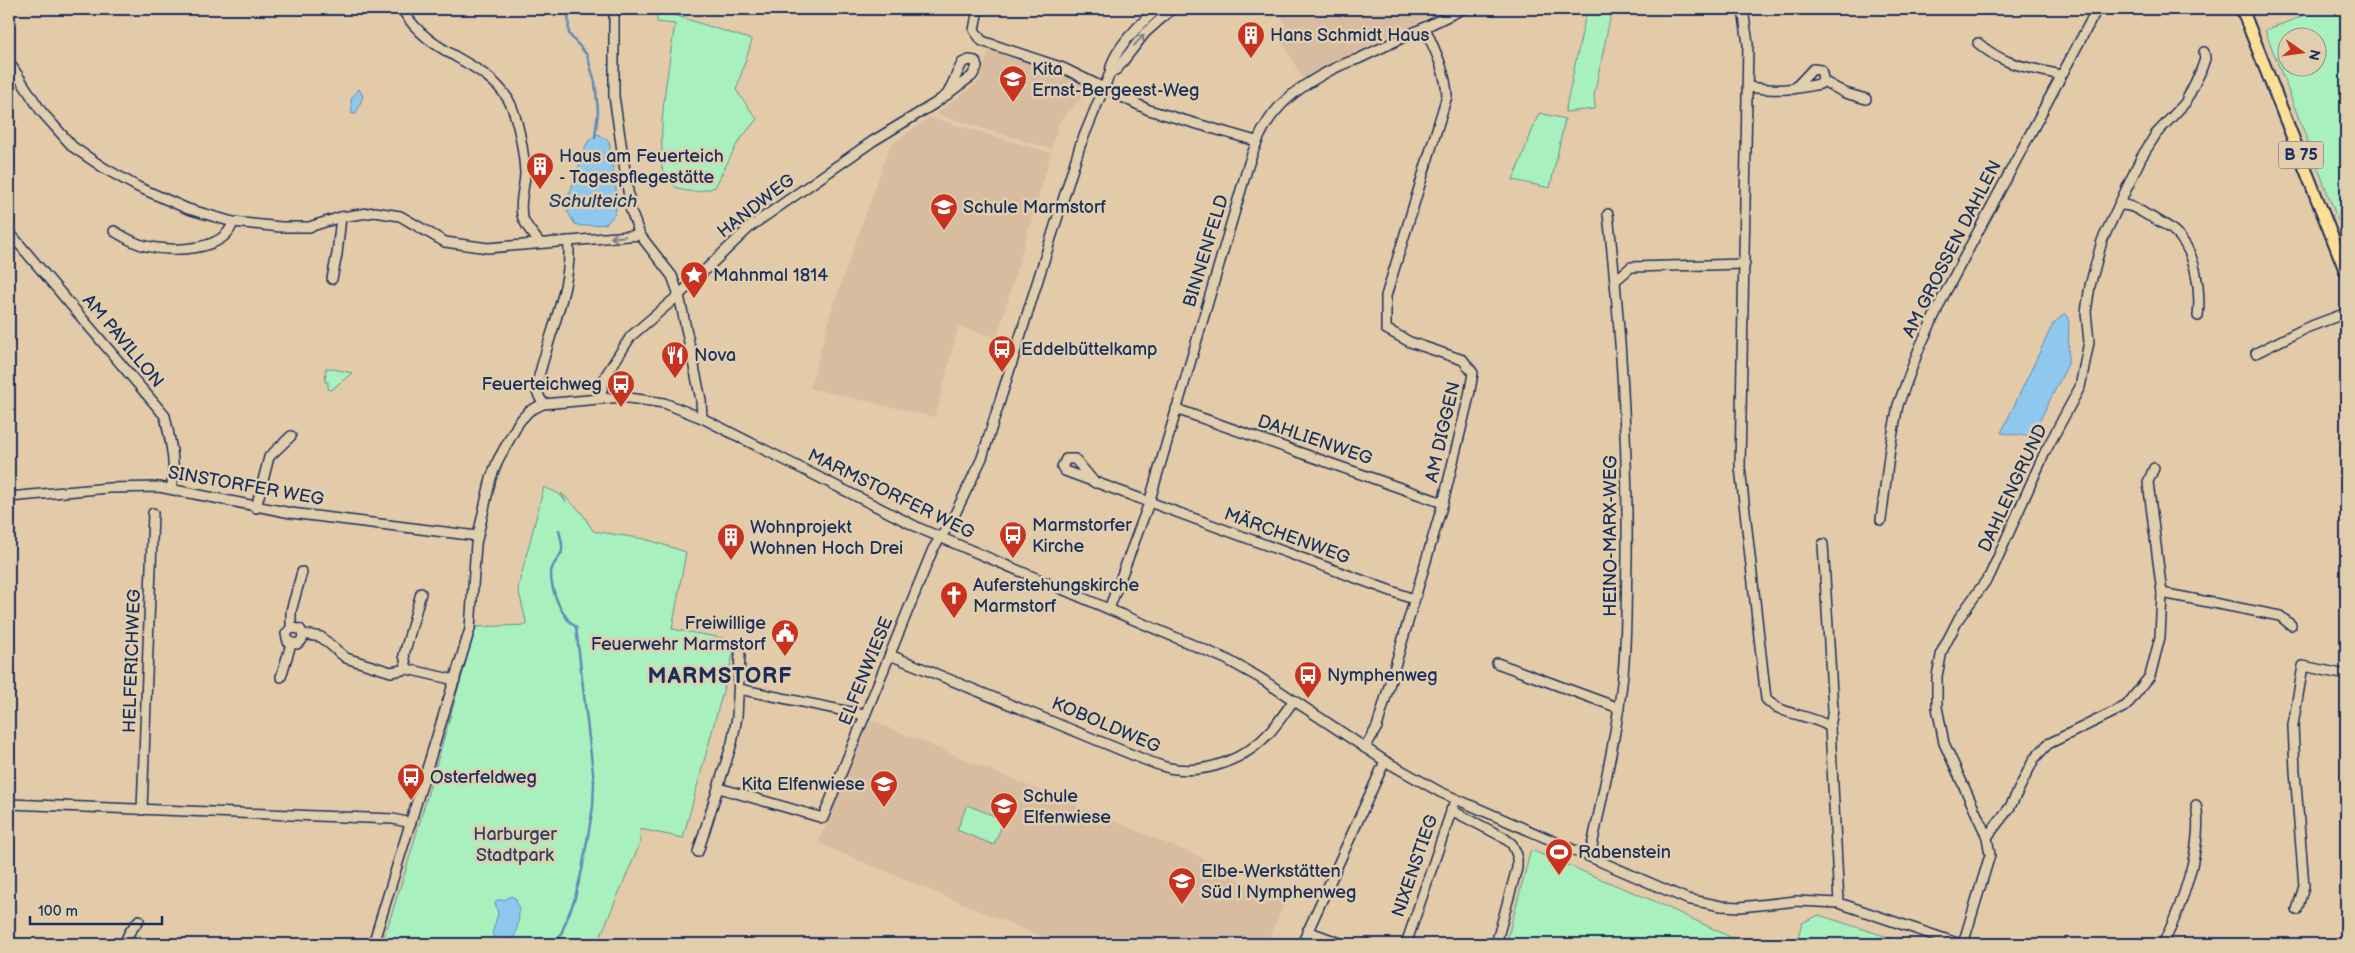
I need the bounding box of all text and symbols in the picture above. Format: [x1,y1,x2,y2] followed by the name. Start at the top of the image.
[1236,20,1266,59] building icon: Hans Schmidt Haus
[1270,25,1429,46] place label: Hans Schmidt Haus
[2278,28,2328,78] north arrow
[1134,34,1145,47] one-way arrow
[2305,48,2324,62] text: N
[1032,59,1199,101] place label: Kita Ernst-Bergeest-Weg
[998,64,1028,103] school or university icon: Kita Ernst-Bergeest-Weg
[2278,142,2324,168] road number: B 75
[559,146,724,188] place label: Haus am Feuerteich - Tagespflegestätte
[525,151,555,190] building icon: Haus am Feuerteich - Tagespflegestätte
[1898,157,2006,341] street label: AM GROSSEN DAHLEN
[713,169,799,243] street label: HANDWEG
[549,190,637,213] water label: Schulteich
[929,192,959,231] school or university icon: Schule Marmstorf
[1179,192,1233,310] street label: BINNENFELD
[963,197,1107,218] place label: Schule Marmstorf
[611,232,627,242] one-way arrow
[679,260,709,299] place icon: Mahnmal 1814
[713,265,828,286] place label: Mahnmal 1814
[78,290,168,392] street label: AM PAVILLON
[987,334,1017,373] bus stop icon: Eddelbüttelkamp
[1021,339,1158,360] place label: Eddelbüttelkamp
[660,340,690,379] restaurant icon: Nova
[694,345,736,366] place label: Nova
[606,369,636,408] bus stop icon: Feuerteichweg
[481,374,602,395] place label: Feuerteichweg
[1421,380,1465,484] street label: AM DIGGEN
[1255,411,1375,469] street label: DAHLIENWEG
[1974,421,2052,555] street label: DAHLENGRUND
[804,445,978,543] street label: MARMSTORFER WEG
[1600,455,1621,617] street label: HEINO-MARX-WEG
[166,462,326,510] street label: SINSTORFER WEG
[1221,503,1353,568] street label: MÄRCHENWEG
[1032,515,1132,557] place label: Marmstorfer Kirche
[750,517,903,559] place label: Wohnprojekt Wohnen Hoch Drei
[998,520,1028,559] bus stop icon: Marmstorfer Kirche
[716,522,746,561] building icon: Wohnprojekt Wohnen Hoch Drei
[973,575,1140,617] place label: Auferstehungskirche Marmstorf
[939,580,969,619] church icon: Auferstehungskirche Marmstorf
[119,589,145,733] street label: HELFERICHWEG
[591,613,766,655] place label: Freiwillige Feuerwehr Marmstorf
[835,614,897,728] street label: ELFENWIESE
[770,618,800,657] public building icon: Freiwillige Feuerwehr Marmstorf
[1293,660,1323,699] bus stop icon: Nymphenweg
[648,663,792,690] district label: MARMSTORF
[1327,665,1438,686] place label: Nymphenweg
[1049,693,1163,757] street label: KOBOLDWEG
[396,762,426,801] bus stop icon: Osterfeldweg
[430,767,537,788] place label: Osterfeldweg
[869,769,899,808] school or university icon: Kita Elfenwiese
[741,774,865,795] place label: Kita Elfenwiese
[1023,786,1111,828] place label: Schule Elfenwiese
[989,791,1019,830] school or university icon: Schule Elfenwiese
[1388,812,1442,920] street label: NIXENSTIEG
[473,824,557,866] park label: Harburger Stadtpark
[1544,837,1574,876] sports icon: Rabenstein
[1578,842,1671,863] place label: Rabenstein
[1201,861,1356,903] place label: Elbe-Werkstätten Süd | Nymphenweg
[1167,866,1197,905] school or university icon: Elbe-Werkstätten Süd | Nymphenweg
[30,893,162,925] scale bar
[38,902,78,921] text: 100 m

